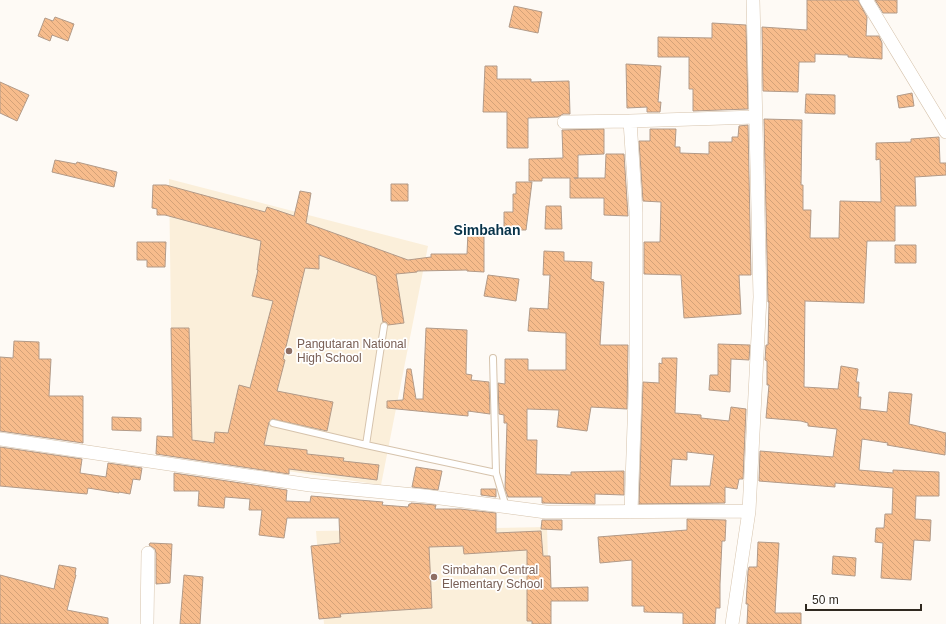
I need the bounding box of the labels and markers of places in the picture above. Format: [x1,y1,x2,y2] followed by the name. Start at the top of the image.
[297,337,406,365] place label: Pangutaran National High School
[284,346,294,356] marker: Pangutaran National High School
[442,563,543,591] place label: Simbahan Central Elementary School
[429,572,439,582] marker: Simbahan Central Elementary School

